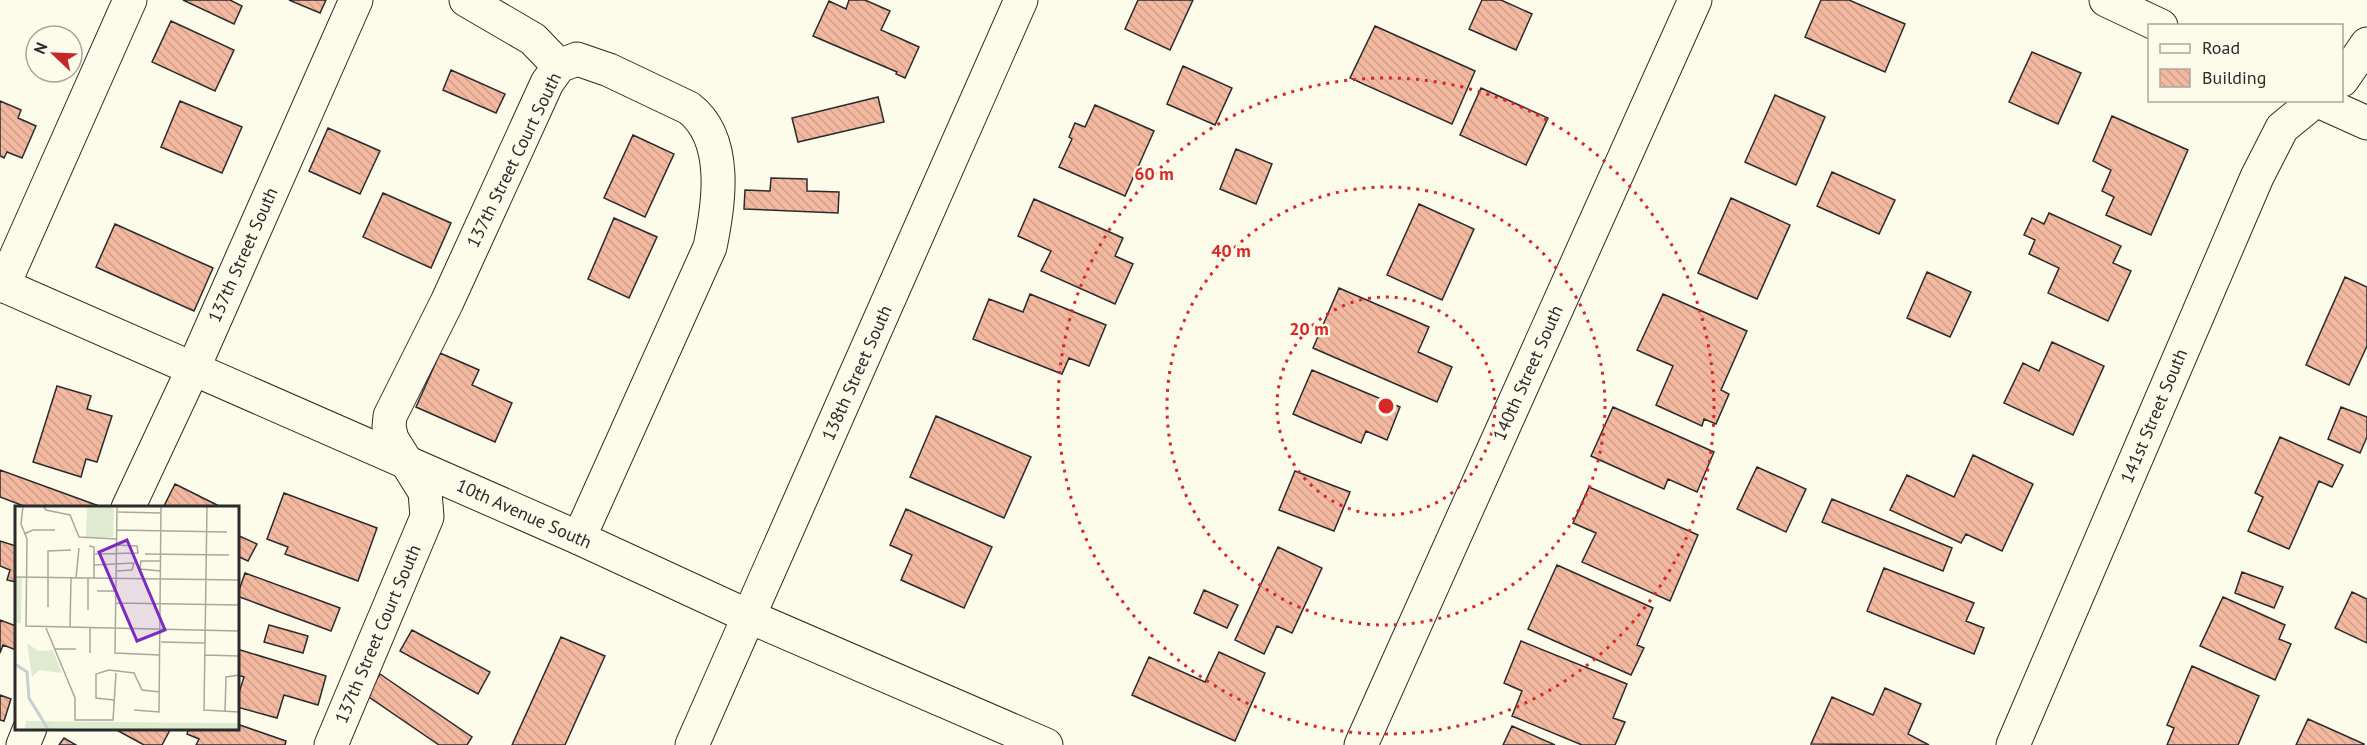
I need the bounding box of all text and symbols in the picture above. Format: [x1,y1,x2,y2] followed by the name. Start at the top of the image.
[24,24,84,84] north arrow
[2148,24,2343,102] legend
[2202,36,2240,59] text: Road
[29,39,51,57] text: N
[2202,66,2266,89] text: Building
[461,68,566,251] street label: 137th Street Court South
[1134,162,1174,185] text: 60 m
[202,184,283,326] street label: 137th Street South
[1211,239,1251,262] text: 40 m
[816,302,897,444] street label: 138th Street South
[1487,302,1568,444] street label: 140th Street South
[1289,317,1329,340] text: 20 m
[2115,345,2192,486] street label: 141st Street South
[1376,396,1396,416] centre of rings
[453,473,595,554] street label: 10th Avenue South
[15,506,238,730] inset map
[329,541,426,727] street label: 137th Street Court South

